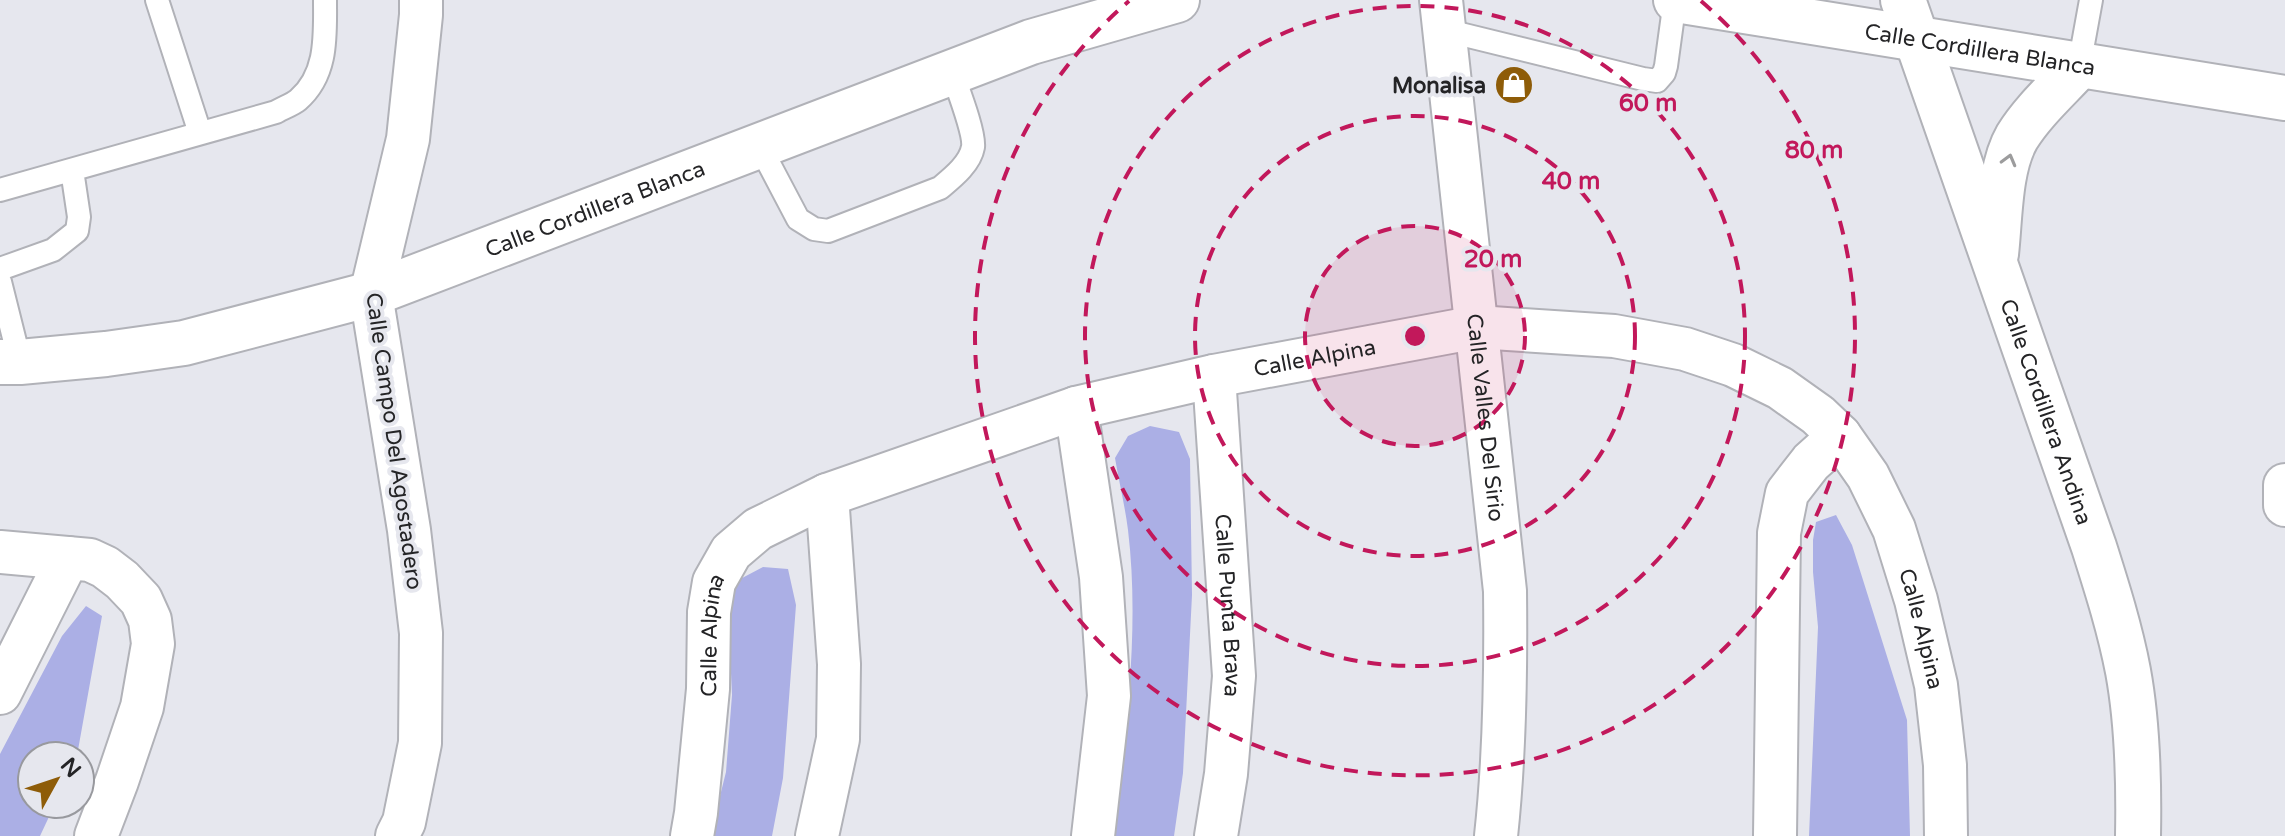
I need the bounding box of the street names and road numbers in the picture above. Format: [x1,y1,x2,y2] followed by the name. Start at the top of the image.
[1863,19,2097,81] street label: Calle Cordillera Blanca
[482,156,709,263] street label: Calle Cordillera Blanca
[360,291,428,591] street label: Calle Campo Del Agostadero
[1994,296,2097,528] street label: Calle Cordillera Andina
[1461,312,1509,523] street label: Calle Valles Del Sirio
[1252,334,1378,382] street label: Calle Alpina
[1209,513,1246,698] street label: Calle Punta Brava
[1893,565,1949,692] street label: Calle Alpina
[695,569,730,698] street label: Calle Alpina

